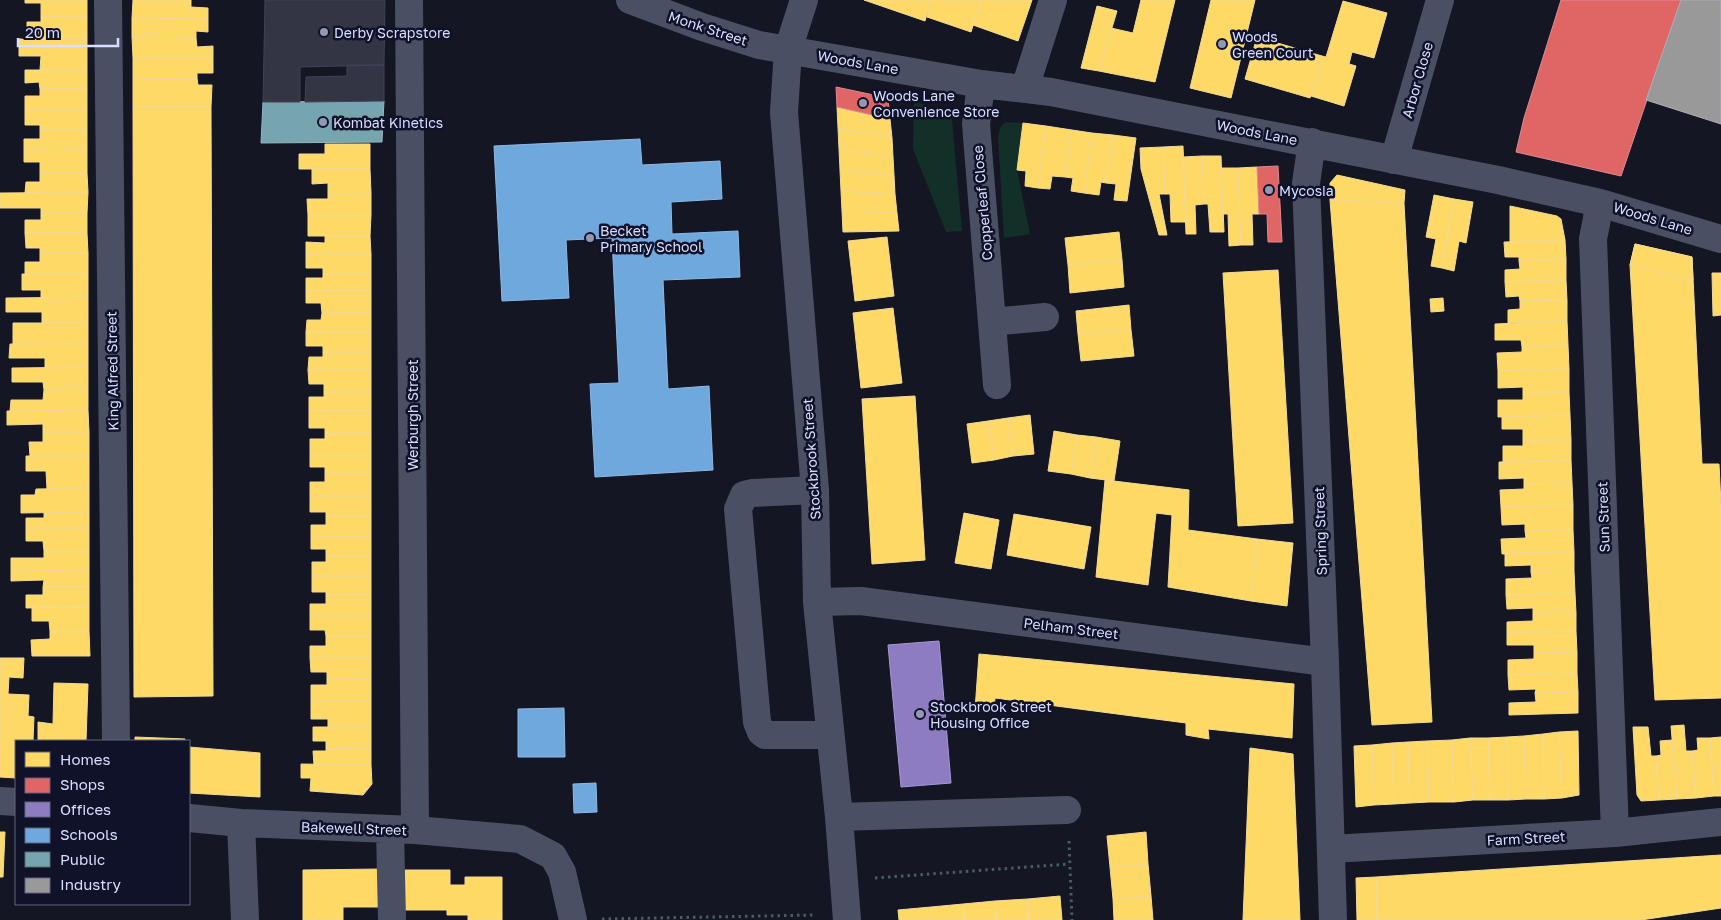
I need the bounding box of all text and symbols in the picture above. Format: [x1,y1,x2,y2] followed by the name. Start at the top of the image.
[666,7,750,49] street label: Monk Street
[18,15,118,47] scale bar
[25,23,60,41] text: 20 m
[334,24,450,41] place label: Derby Scrapstore
[318,26,330,38] marker: Derby Scrapstore
[1232,28,1313,61] place label: Woods Green Court
[1216,38,1228,50] marker: Woods Green Court
[1398,40,1436,120] street label: Arbor Close
[816,47,900,77] street label: Woods Lane
[873,87,999,120] place label: Woods Lane Convenience Store
[857,97,869,109] marker: Woods Lane Convenience Store
[333,114,443,131] place label: Kombat Kinetics
[317,116,329,128] marker: Kombat Kinetics
[1215,116,1299,148] street label: Woods Lane
[968,145,996,261] street label: Copperleaf Close
[1279,182,1334,199] place label: Mycosia
[1263,184,1275,196] marker: Mycosia
[1611,198,1695,238] street label: Woods Lane
[600,222,702,255] place label: Becket Primary School
[584,232,596,244] marker: Becket Primary School
[102,311,122,431] street label: King Alfred Street
[404,359,421,471] street label: Werburgh Street
[798,398,824,520] street label: Stockbrook Street
[1593,481,1613,553] street label: Sun Street
[1310,486,1330,576] street label: Spring Street
[1023,614,1119,642] street label: Pelham Street
[930,698,1052,731] place label: Stockbrook Street Housing Office
[914,708,926,720] marker: Stockbrook Street Housing Office
[15,740,190,905] legend
[60,750,110,768] text: Homes
[60,775,105,793] text: Shops
[60,800,111,818] text: Offices
[301,818,407,838] street label: Bakewell Street
[60,825,118,843] text: Schools
[1486,827,1566,849] street label: Farm Street
[60,850,105,868] text: Public
[60,875,121,893] text: Industry

